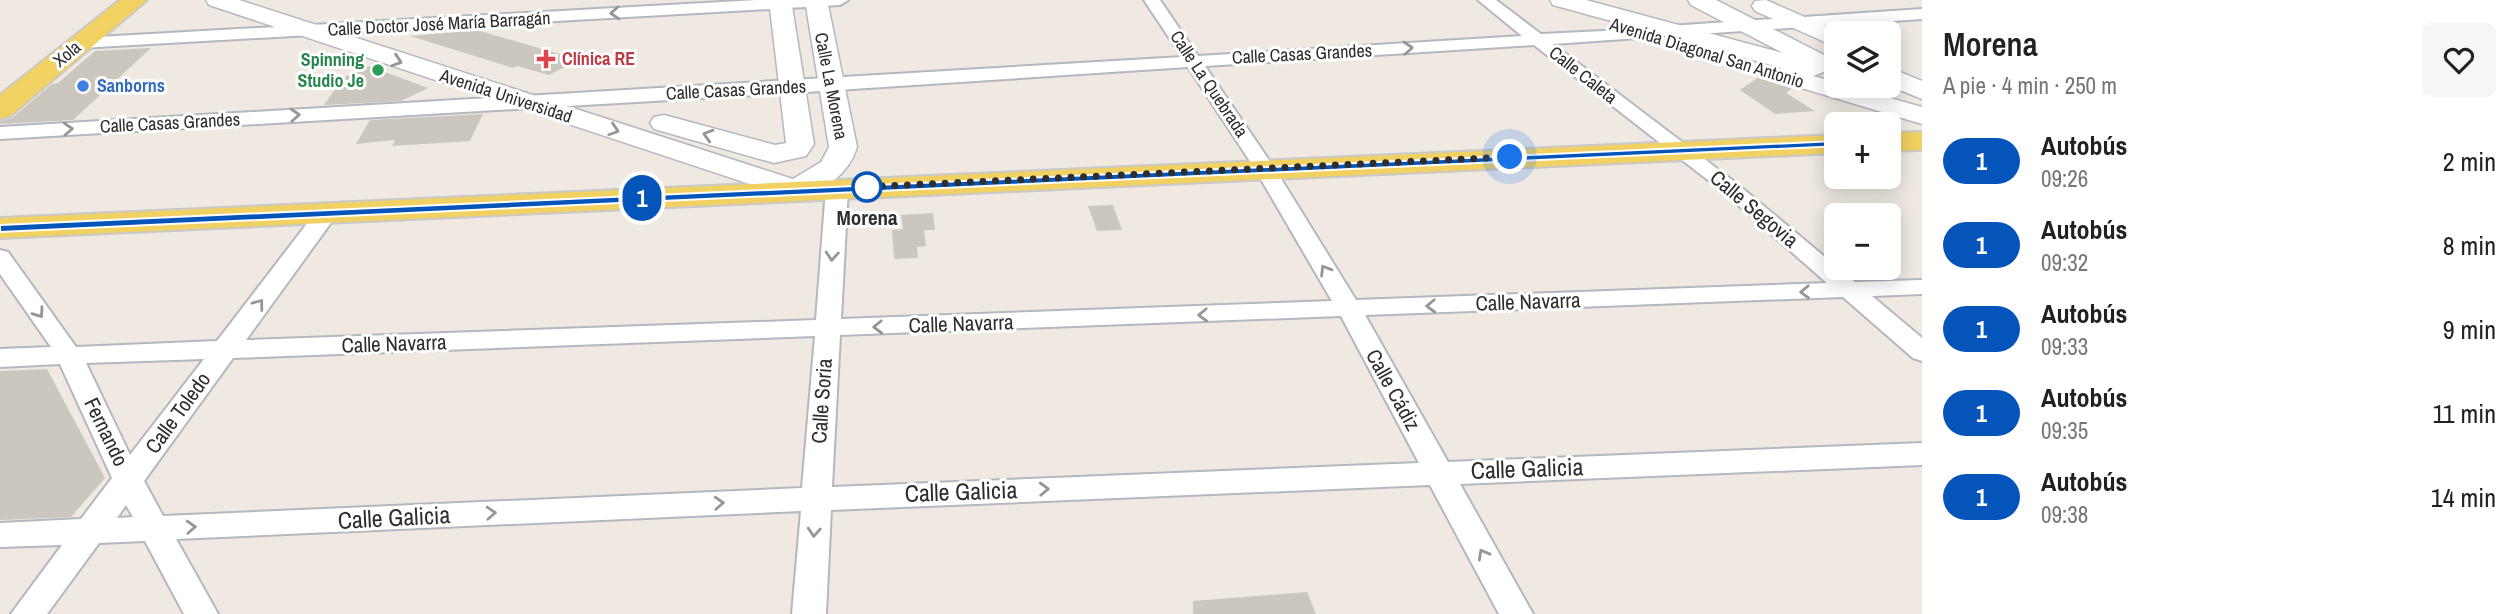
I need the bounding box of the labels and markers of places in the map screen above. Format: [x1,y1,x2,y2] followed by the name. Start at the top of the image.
[562,46,635,71] place label: Clínica RE
[298,47,364,93] place label: Spinning Studio Je
[536,49,556,69] marker: Clínica RE
[370,62,386,78] marker: Spinning Studio Je
[97,73,165,98] place label: Sanborns
[75,78,91,94] marker: Sanborns
[852,172,882,202] marker: Morena
[836,203,898,232] place label: Morena

